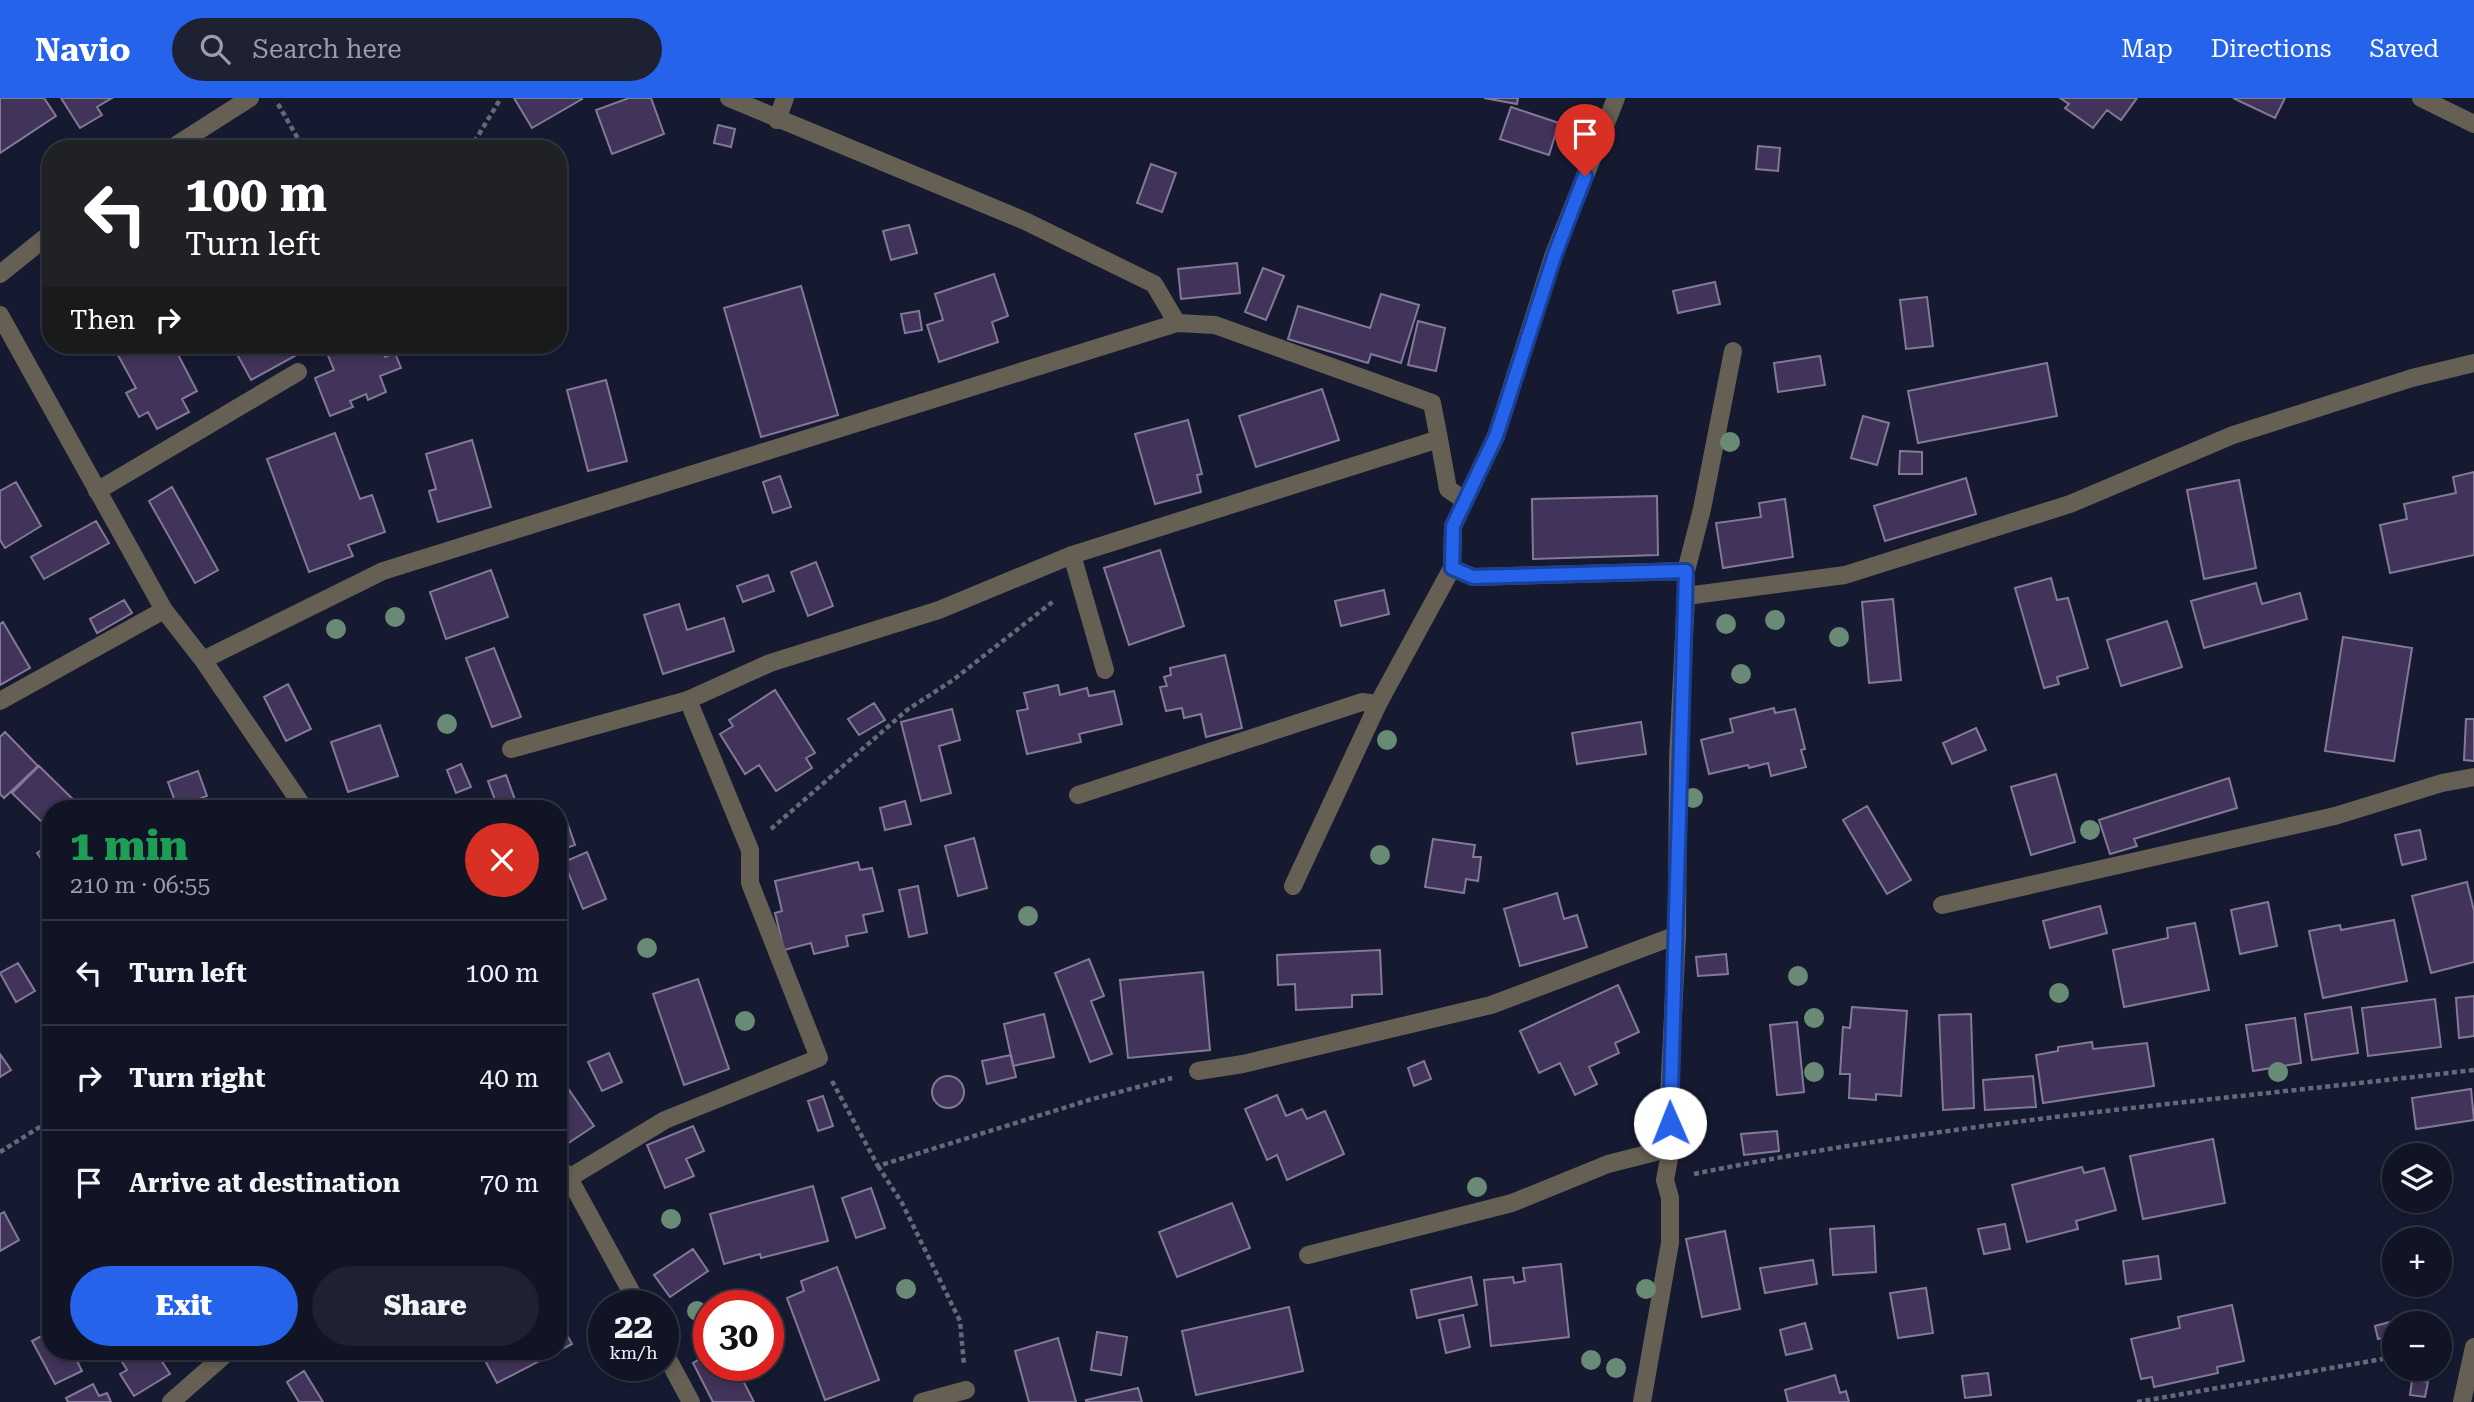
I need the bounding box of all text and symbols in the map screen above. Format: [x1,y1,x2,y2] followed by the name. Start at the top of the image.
[172,18,662,81] search box
[35,30,130,69] text: Navio
[196,30,234,68] icon: search
[252,34,401,64] text: Search here
[2121,35,2173,63] text: Map
[2211,35,2331,63] text: Directions
[2369,35,2439,63] text: Saved
[1555,104,1615,176] pin
[1566,115,1604,153] icon: arrive
[185,166,327,223] text: 100 m
[70,168,161,259] icon: left
[185,225,320,263] text: Turn left
[149,301,187,339] icon: right
[70,305,135,335] text: Then
[70,821,188,870] text: 1 min
[465,823,539,897] button: close
[70,872,210,899] text: 210 m · 06:55
[70,954,108,992] icon: left
[129,958,247,988] text: Turn left
[465,958,539,988] text: 100 m
[70,1059,108,1097] icon: right
[129,1063,265,1093] text: Turn right
[480,1063,539,1093] text: 40 m
[1633,1086,1707,1160] position arrow
[2382,1143,2452,1381] map controls
[2382,1143,2452,1213] button: layers
[70,1164,108,1202] icon: arrive
[129,1168,400,1198] text: Arrive at destination
[480,1168,539,1198] text: 70 m
[2382,1227,2452,1297] button: +
[70,1266,298,1346] button: Exit
[312,1266,539,1346] button: Share
[693,1290,784,1381] speed limit sign: 30
[614,1306,653,1347] text: 22
[2382,1311,2452,1381] button: −
[609,1342,658,1363] text: km/h

